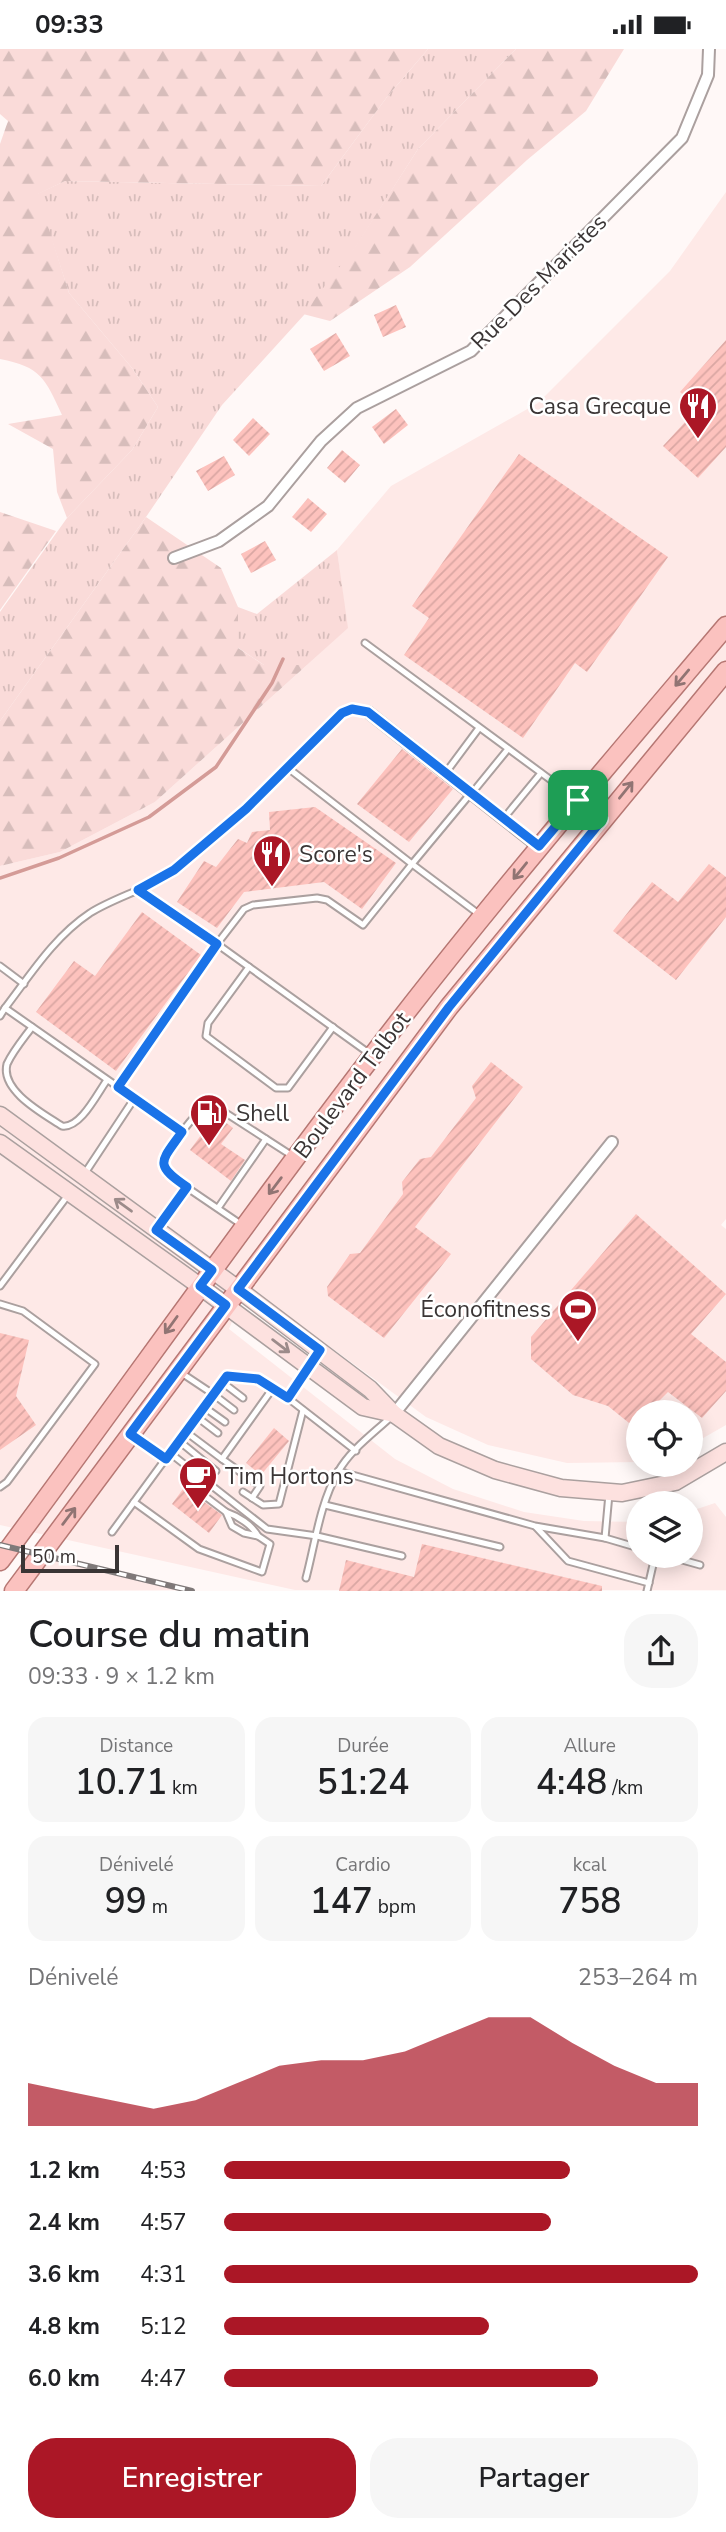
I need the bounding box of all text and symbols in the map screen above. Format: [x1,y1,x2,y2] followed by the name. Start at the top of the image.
[35,7,104,42] text: 09:33
[464,207,614,357] street label: Rue Des Maristes
[677,385,719,440] restaurant icon: Casa Grecque
[529,391,671,422] place label: Casa Grecque
[674,668,690,686] one-way arrow
[548,770,608,830] pin
[559,781,597,819] icon: arrive
[619,782,634,800] one-way arrow
[251,833,293,888] restaurant icon: Score's
[299,839,373,870] place label: Score's
[512,861,527,879] one-way arrow
[287,1004,418,1165] street label: Boulevard Talbot
[188,1092,230,1147] fuel station icon: Shell
[236,1098,289,1129] place label: Shell
[268,1176,282,1195] one-way arrow
[115,1198,133,1213] one-way arrow
[557,1288,599,1343] sports icon: Éconofitness
[420,1294,551,1325] place label: Éconofitness
[164,1315,179,1334] one-way arrow
[271,1339,290,1353] one-way arrow
[626,1400,703,1568] map controls
[626,1400,703,1477] button: locate
[177,1455,219,1510] cafe icon: Tim Hortons
[225,1461,354,1492] place label: Tim Hortons
[626,1491,703,1568] button: layers
[62,1507,77,1526] one-way arrow
[21,1541,119,1573] scale bar
[32,1544,76,1570] text: 50 m
[28,1609,311,1660] text: Course du matin
[624,1614,698,1688] button: share
[28,1661,215,1692] text: 09:33 · 9 × 1.2 km
[99,1733,173,1759] text: Distance
[337,1733,389,1759] text: Durée
[563,1733,616,1759] text: Allure
[75,1759,167,1806] text: 10.71
[317,1759,409,1806] text: 51:24
[536,1759,607,1806] text: 4:48
[167,1775,198,1801] text: km
[607,1775,643,1801] text: /km
[99,1852,174,1878] text: Dénivelé
[335,1852,391,1878] text: Cardio
[573,1852,607,1878] text: kcal
[105,1878,147,1925] text: 99
[310,1878,373,1925] text: 147
[558,1878,621,1925] text: 758
[147,1894,168,1920] text: m
[373,1894,416,1920] text: bpm
[28,1962,119,1993] text: Dénivelé
[578,1962,698,1993] text: 253–264 m
[28,2155,100,2186] text: 1.2 km
[140,2155,187,2186] text: 4:53
[28,2207,100,2238] text: 2.4 km
[140,2207,187,2238] text: 4:57
[28,2259,100,2290] text: 3.6 km
[140,2259,187,2290] text: 4:31
[28,2311,100,2342] text: 4.8 km
[140,2311,187,2342] text: 5:12
[28,2363,100,2394] text: 6.0 km
[140,2363,187,2394] text: 4:47
[28,2438,356,2518] button: Enregistrer
[370,2438,698,2518] button: Partager

